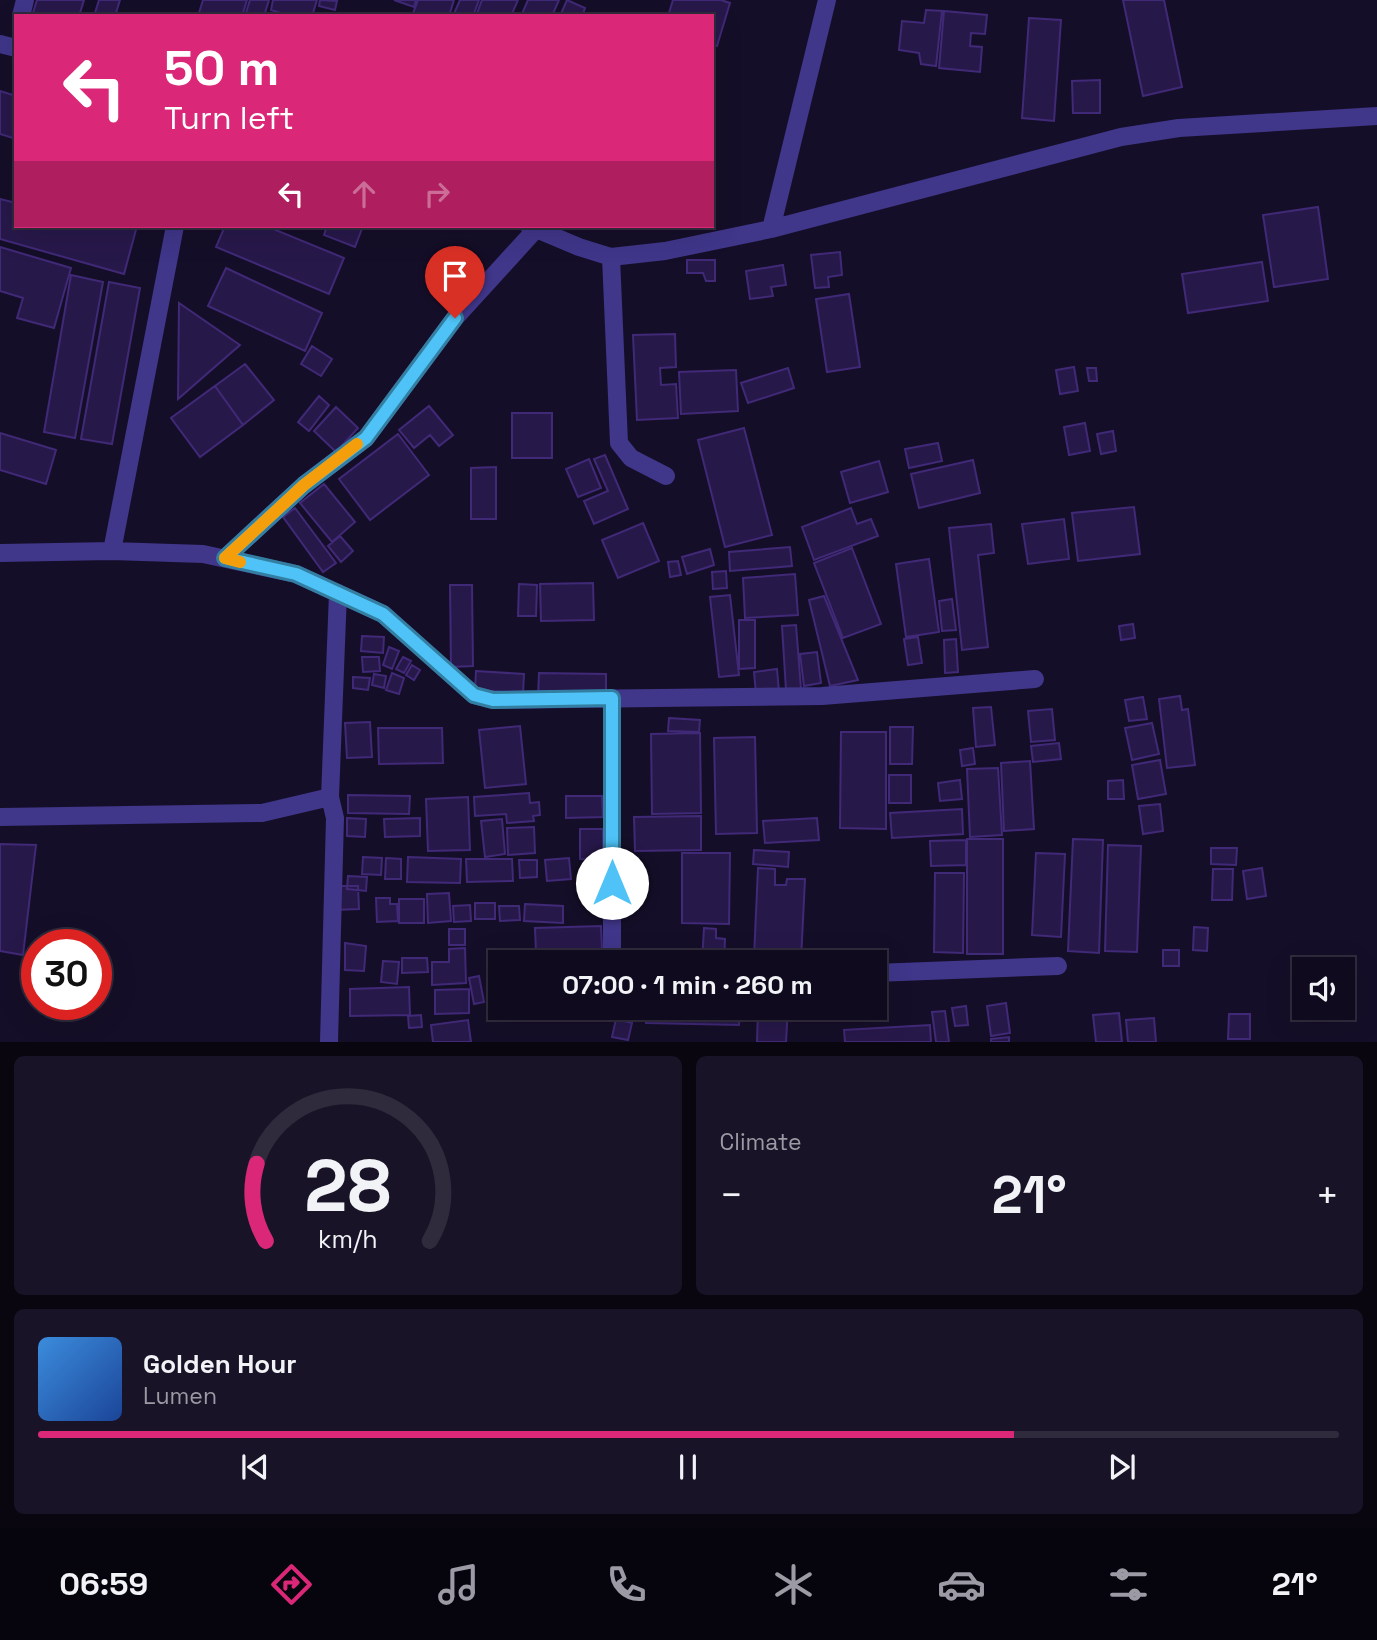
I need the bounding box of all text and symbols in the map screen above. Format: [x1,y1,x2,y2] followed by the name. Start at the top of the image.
[164,37,279,99] text: 50 m
[49,42,140,133] icon: left
[164,98,294,138] text: Turn left
[272,175,310,213] icon: left
[345,175,383,213] icon: ahead
[418,175,456,213] icon: right
[425,246,485,318] pin
[436,257,474,295] icon: arrive
[575,846,649,920] position arrow
[21,929,112,1020] speed limit sign: 30
[1292,957,1355,1020] map controls
[1292,957,1355,1020] button: sound
[562,968,813,1002] text: 07:00 · 1 min · 260 m
[720,1127,802,1157] text: Climate
[304,1140,391,1233] text: 28
[992,1162,1067,1228] text: 21°
[720,1171,743,1219] text: −
[1315,1171,1339,1219] text: +
[318,1223,378,1255] text: km/h
[143,1347,297,1381] text: Golden Hour
[143,1381,217,1411] text: Lumen
[236,1448,274,1486] icon: previous
[669,1448,707,1486] icon: pause
[1103,1448,1141,1486] icon: next
[267,1560,316,1609] icon: directions
[434,1560,483,1609] icon: music
[602,1560,651,1609] icon: phone
[769,1560,818,1609] icon: climate
[937,1560,986,1609] icon: car
[1104,1560,1153,1609] icon: filters
[59,1564,148,1604] text: 06:59
[1272,1564,1318,1604] text: 21°

